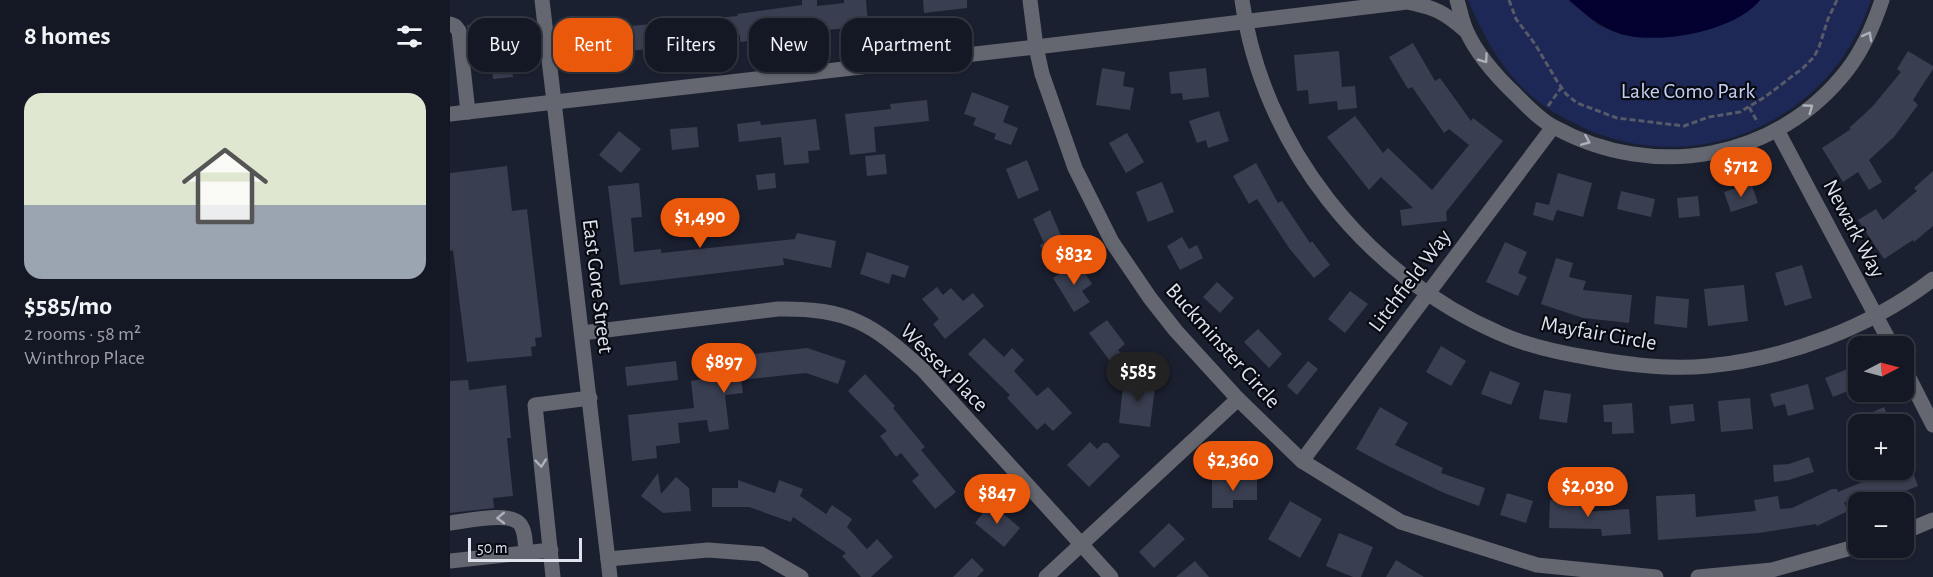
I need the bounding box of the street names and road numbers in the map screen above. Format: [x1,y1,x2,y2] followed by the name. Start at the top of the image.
[1819,176,1889,282] street label: Newark Way
[579,218,617,355] street label: East Gore Street
[1364,225,1455,336] street label: Litchfield Way
[1162,279,1285,412] street label: Buckminster Circle
[1539,312,1658,354] street label: Mayfair Circle
[896,320,992,416] street label: Wessex Place

